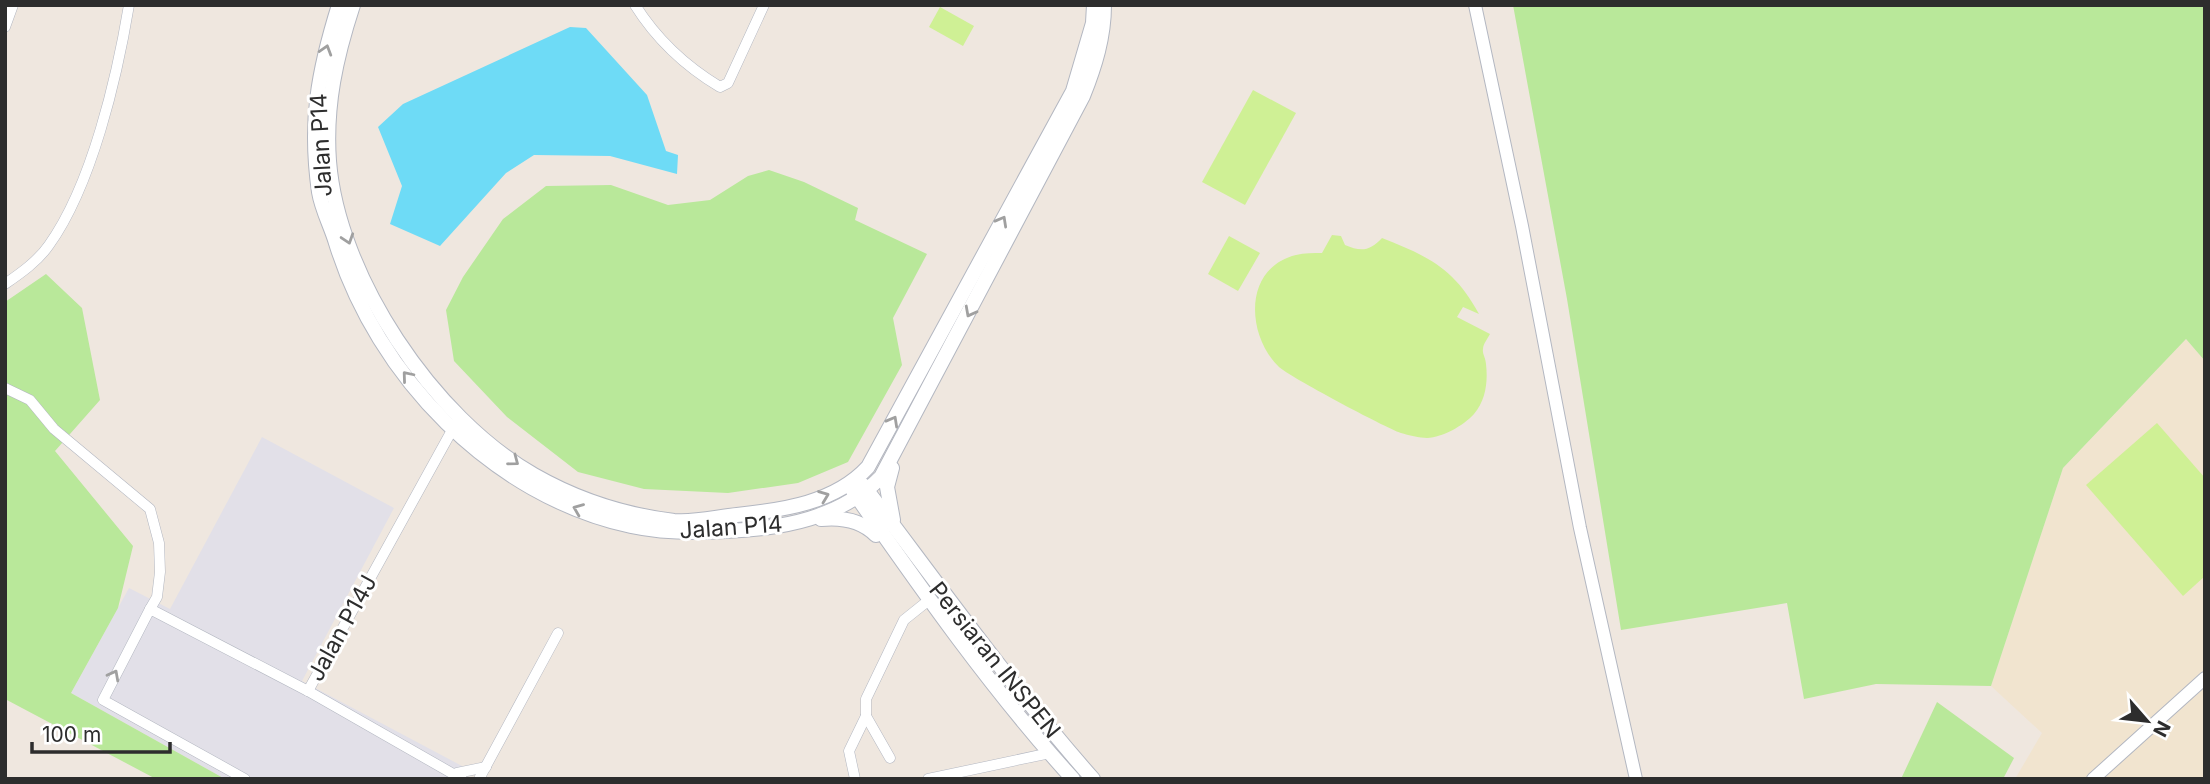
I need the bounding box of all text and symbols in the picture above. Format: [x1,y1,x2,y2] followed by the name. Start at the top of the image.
[317,44,332,56] one-way arrow
[304,93,338,197] street label: Jalan P14
[994,216,1008,228] one-way arrow
[340,233,354,245] one-way arrow
[965,305,979,317] one-way arrow
[403,372,415,385] one-way arrow
[885,415,898,428] one-way arrow
[507,452,519,465] one-way arrow
[818,491,830,505] one-way arrow
[573,504,585,518] one-way arrow
[678,509,784,545] street label: Jalan P14
[301,570,383,686] street label: Jalan P14J
[923,576,1067,744] street label: Persiaran INSPEN
[106,669,120,682] one-way arrow
[2112,686,2182,756] north arrow
[32,710,170,754] scale bar
[2148,717,2175,741] text: N
[42,722,101,747] text: 100 m

